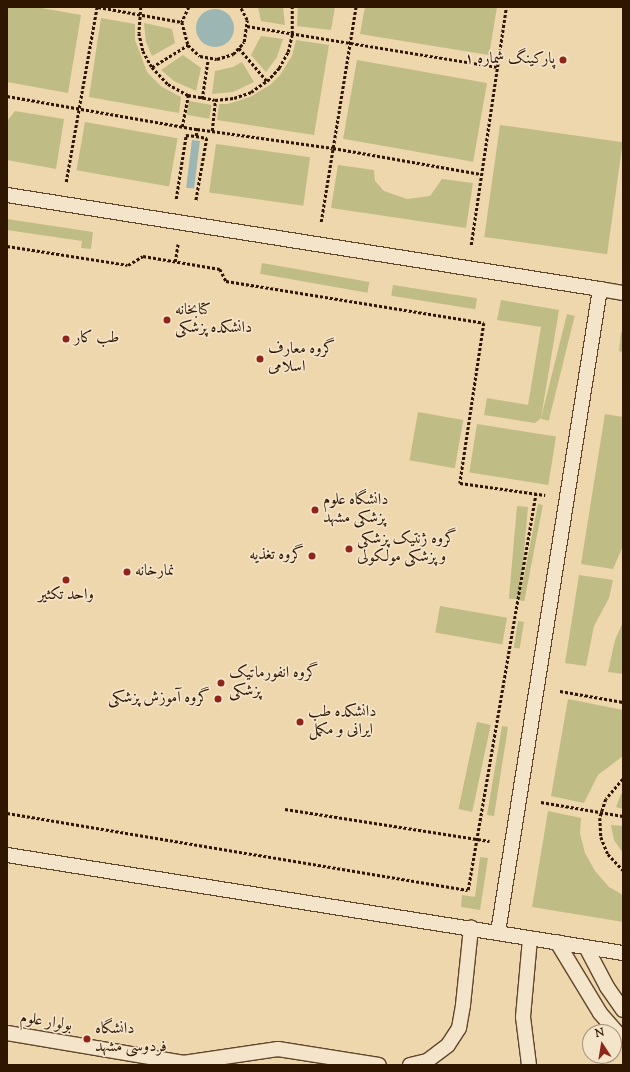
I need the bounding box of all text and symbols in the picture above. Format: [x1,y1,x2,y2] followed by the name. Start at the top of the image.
[464,50,555,70] place label: پارکینگ شماره ۱
[558,55,568,65] marker: پارکینگ شماره ۱
[175,301,252,339] place label: کتابخانه دانشکده پزشکی
[162,315,172,325] marker: کتابخانه دانشکده پزشکی
[74,329,119,349] place label: طب کار
[61,334,71,344] marker: طب کار
[268,340,335,378] place label: گروه معارف اسلامی
[255,354,265,364] marker: گروه معارف اسلامی
[323,491,388,529] place label: دانشگاه علوم پزشکی مشهد
[310,505,320,515] marker: دانشگاه علوم پزشکی مشهد
[357,530,457,568] place label: گروه ژنتیک پزشکی و پزشکی مولکولی
[344,544,354,554] marker: گروه ژنتیک پزشکی و پزشکی مولکولی
[249,546,304,566] place label: گروه تغذیه
[307,551,317,561] marker: گروه تغذیه
[135,562,175,582] place label: نمارخانه
[122,567,132,577] marker: نمارخانه
[61,575,71,585] marker: واحد تکثیر
[38,586,94,606] place label: واحد تکثیر
[229,664,318,702] place label: گروه انفورماتیک پزشکی
[216,678,226,688] marker: گروه انفورماتیک پزشکی
[108,689,210,709] place label: گروه آموزش پزشکی
[213,694,223,704] marker: گروه آموزش پزشکی
[308,703,376,741] place label: دانشکده طب ایرانی و مکمل
[295,717,305,727] marker: دانشکده طب ایرانی و مکمل
[18,1009,74,1037] street label: بولوار علوم
[95,1020,167,1058] place label: دانشگاه فردوسی مشهد
[582,1024,622,1064] north arrow
[594,1025,606,1042] text: N
[82,1034,92,1044] marker: دانشگاه فردوسی مشهد

